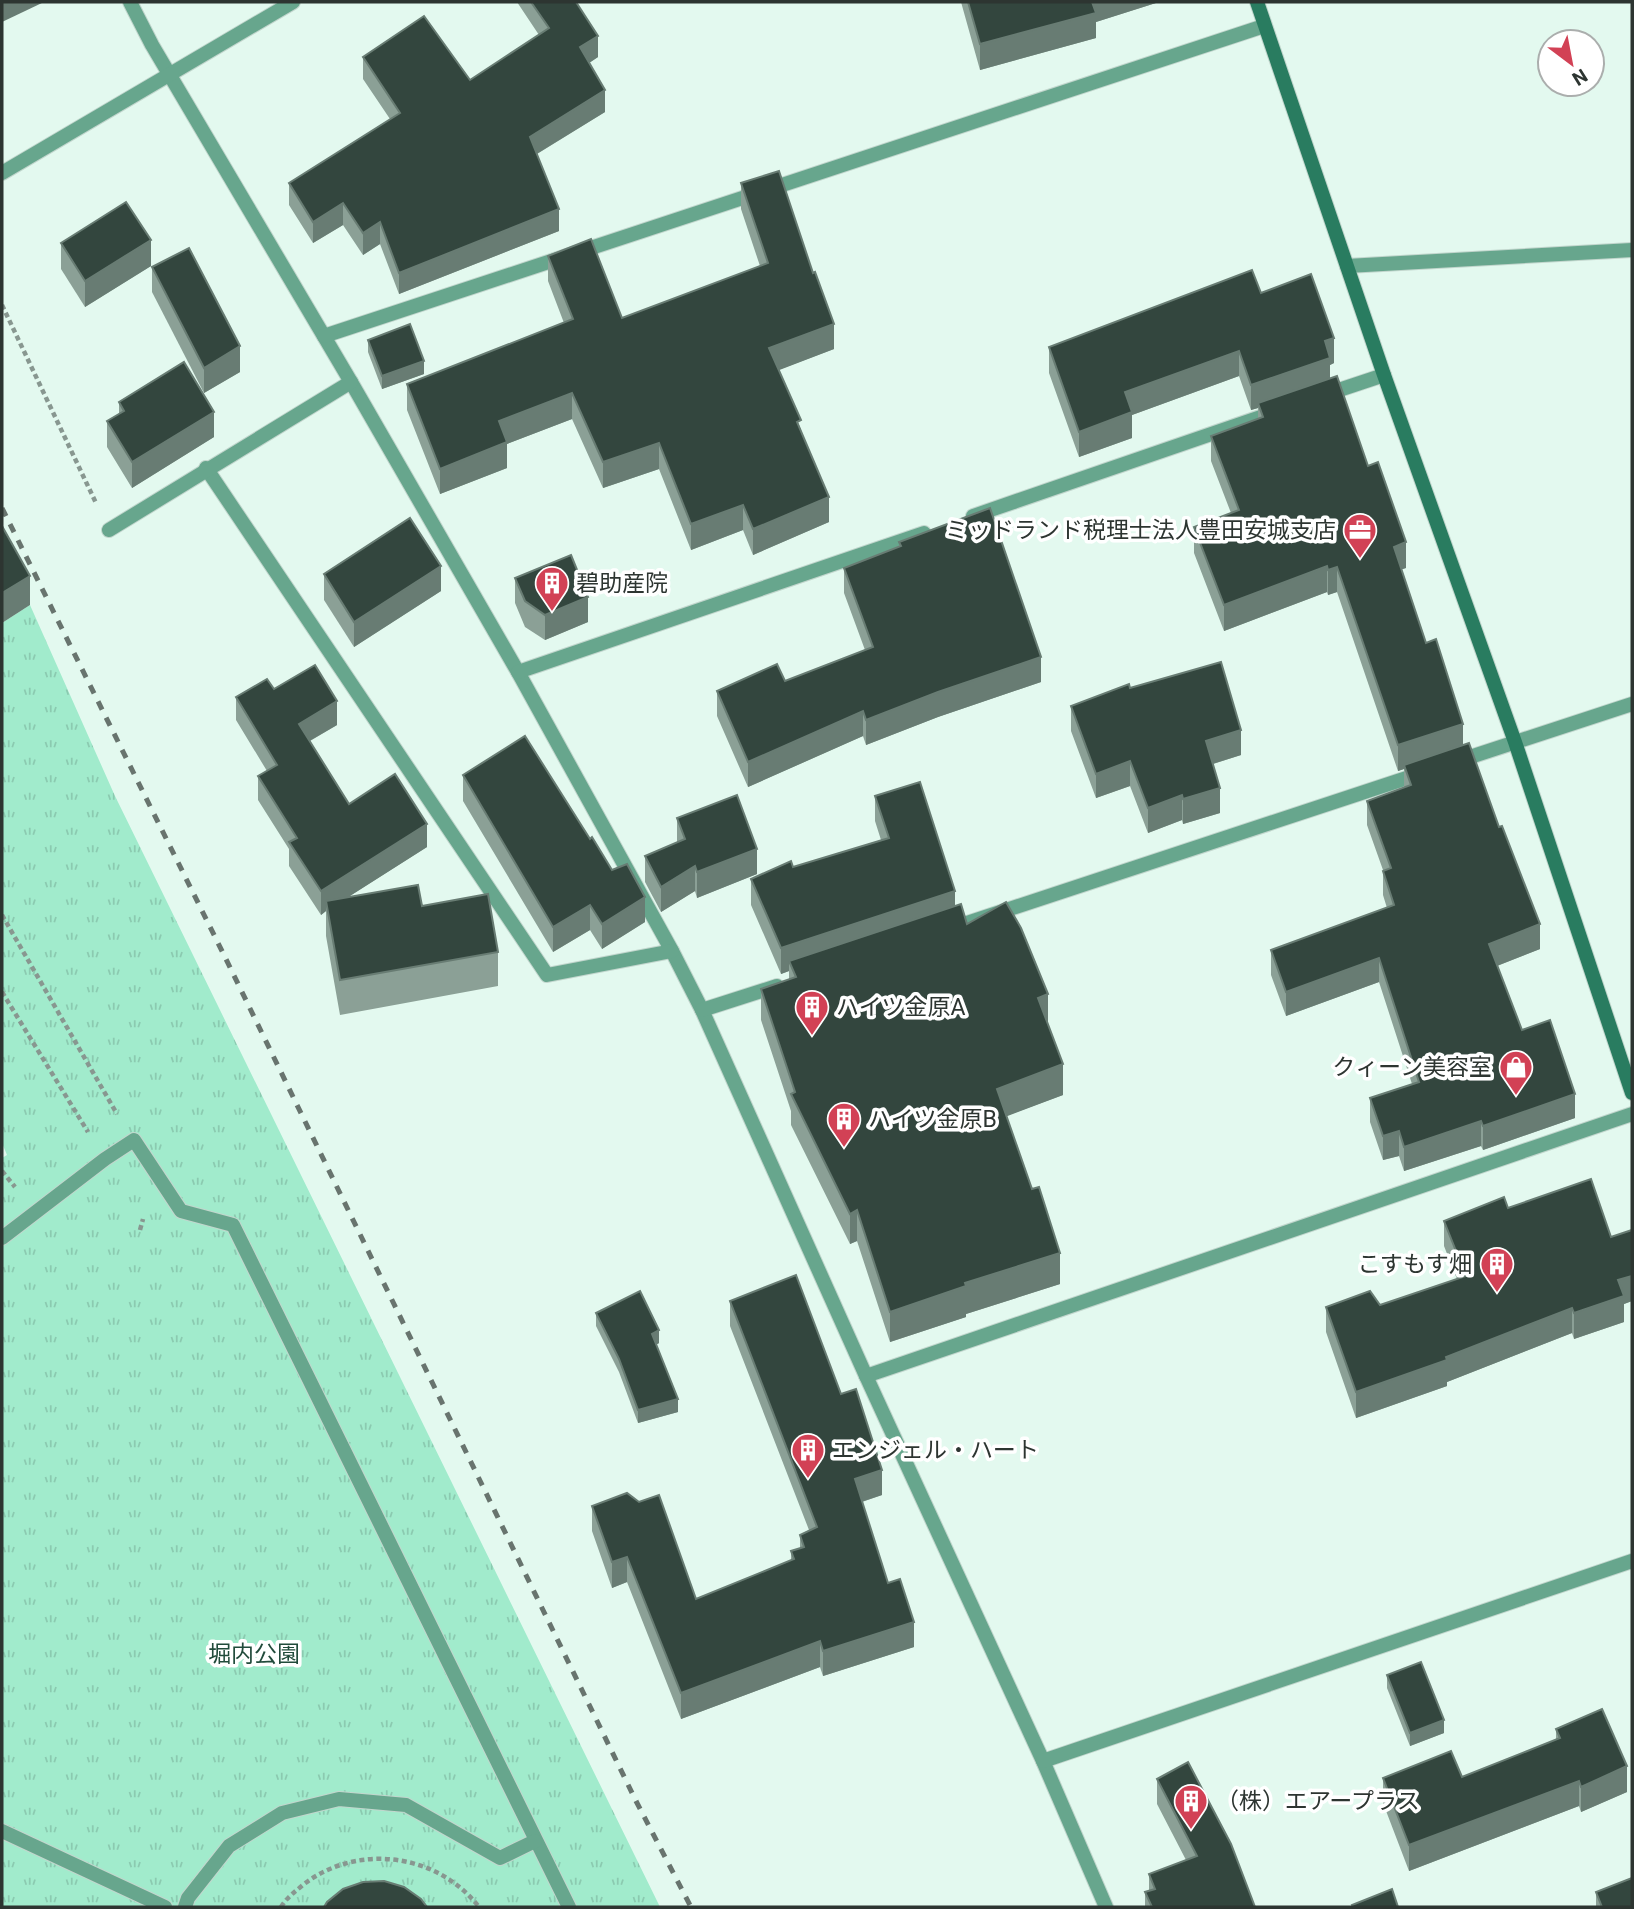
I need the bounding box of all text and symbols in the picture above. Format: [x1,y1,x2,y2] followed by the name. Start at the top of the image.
[1536,28,1606,98] north arrow
[1568,64,1592,90] text: N
[1341,511,1379,560] office icon: ミッドランド税理士法人豊田安城支店
[945,517,1336,544] place label: ミッドランド税理士法人豊田安城支店
[533,564,571,613] building icon: 碧助産院
[576,570,668,597] place label: 碧助産院
[793,988,831,1037] building icon: ハイツ金原A
[836,994,966,1021] place label: ハイツ金原A
[1497,1048,1535,1097] shop icon: クィーン美容室
[1332,1054,1492,1081] place label: クィーン美容室
[825,1100,863,1149] building icon: ハイツ金原B
[868,1106,997,1133] place label: ハイツ金原B
[1478,1245,1516,1294] building icon: こすもす畑
[1357,1251,1472,1278] place label: こすもす畑
[789,1431,827,1480] building icon: エンジェル・ハート
[832,1437,1039,1464] place label: エンジェル・ハート
[208,1641,300,1668] park label: 堀内公園
[1172,1782,1210,1831] building icon: （株）エアープラス
[1216,1788,1420,1815] place label: （株）エアープラス

